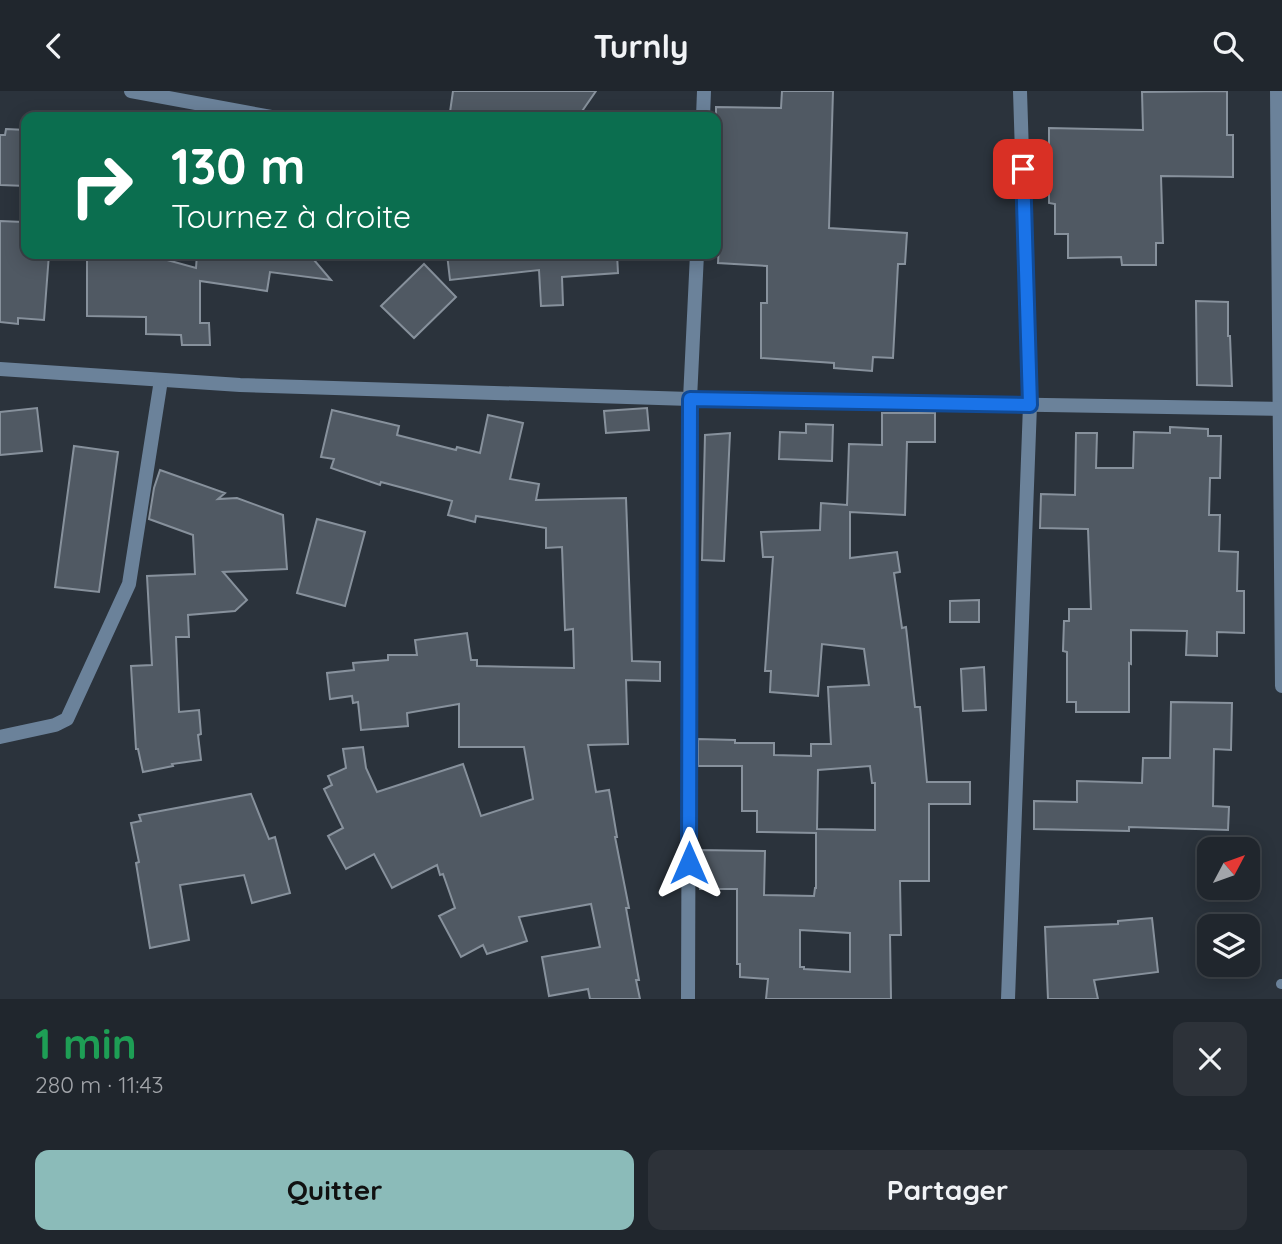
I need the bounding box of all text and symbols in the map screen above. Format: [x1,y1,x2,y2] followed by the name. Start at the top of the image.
[594,26,688,66] text: Turnly
[35,27,73,65] icon: back
[1209,27,1247,65] icon: search
[171,135,305,196] text: 130 m
[993,139,1053,199] pin
[56,140,147,231] icon: right
[1004,150,1042,188] icon: arrive
[171,196,411,236] text: Tournez à droite
[652,826,726,900] position arrow
[1197,837,1260,899] north arrow
[1197,837,1260,977] map controls
[1197,914,1260,977] button: layers
[35,1017,137,1070] text: 1 min
[1173,1022,1247,1096] button: close
[35,1070,164,1099] text: 280 m · 11:43
[35,1150,634,1230] button: Quitter
[648,1150,1247,1230] button: Partager

